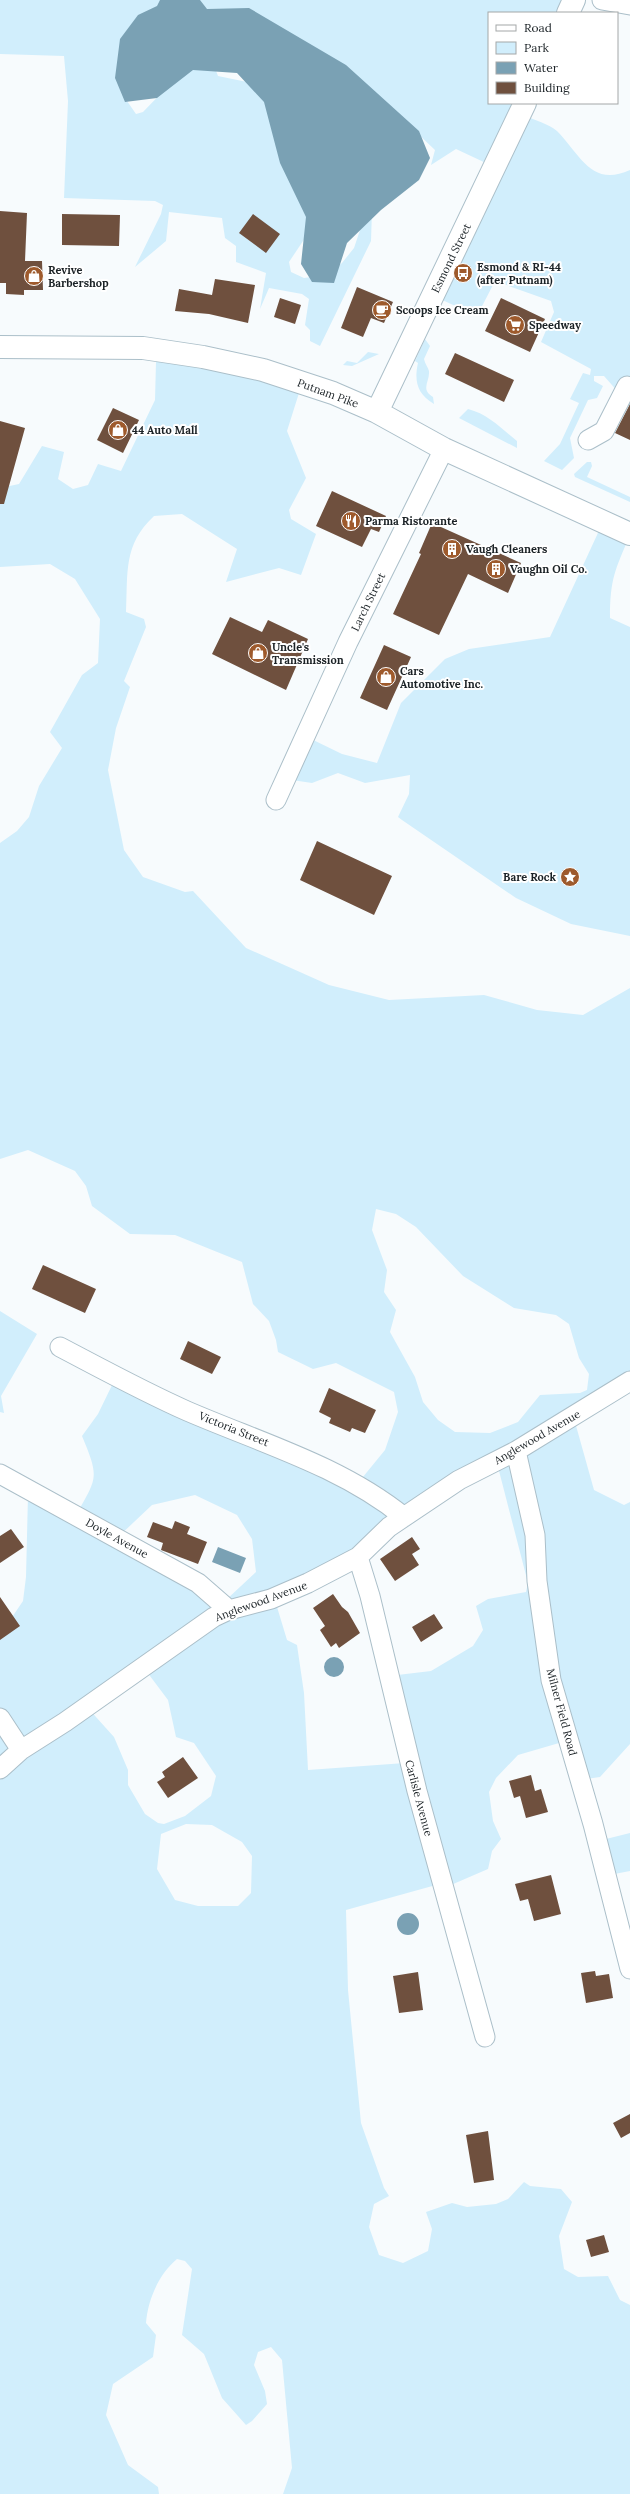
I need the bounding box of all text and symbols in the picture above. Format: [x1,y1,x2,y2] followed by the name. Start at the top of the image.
[488,12,618,104] legend
[524,20,552,35] text: Road
[524,40,550,55] text: Park
[524,60,559,75] text: Water
[524,80,570,95] text: Building
[428,220,474,295] street label: Esmond Street
[477,260,561,288] place label: Esmond & RI-44 (after Putnam)
[452,262,474,284] bus stop icon: Esmond & RI-44 (after Putnam)
[48,263,109,290] place label: Revive Barbershop
[23,265,45,287] shop icon: Revive Barbershop
[371,299,393,321] cafe icon: Scoops Ice Cream
[396,303,489,317] place label: Scoops Ice Cream
[504,314,526,336] supermarket icon: Speedway
[529,318,582,332] place label: Speedway
[295,375,361,411] street label: Putnam Pike
[107,419,129,441] shop icon: 44 Auto Mall
[132,423,198,437] place label: 44 Auto Mall
[340,510,362,532] restaurant icon: Parma Ristorante
[365,514,457,528] place label: Parma Ristorante
[441,538,463,560] building icon: Vaugh Cleaners
[466,542,547,556] place label: Vaugh Cleaners
[485,558,507,580] building icon: Vaughn Oil Co.
[510,562,587,576] place label: Vaughn Oil Co.
[348,570,389,634] street label: Larch Street
[272,640,344,667] place label: Uncle's Transmission
[247,642,269,664] shop icon: Uncle's Transmission
[400,664,483,691] place label: Cars Automotive Inc.
[375,666,397,688] shop icon: Cars Automotive Inc.
[559,866,581,888] place icon: Bare Rock
[503,870,556,884] place label: Bare Rock
[491,1407,583,1468] street label: Anglewood Avenue
[196,1408,272,1450] street label: Victoria Street
[83,1515,151,1561] street label: Doyle Avenue
[212,1578,309,1625] street label: Anglewood Avenue
[544,1667,580,1757] street label: Milner Field Road
[402,1758,436,1838] street label: Carlisle Avenue

